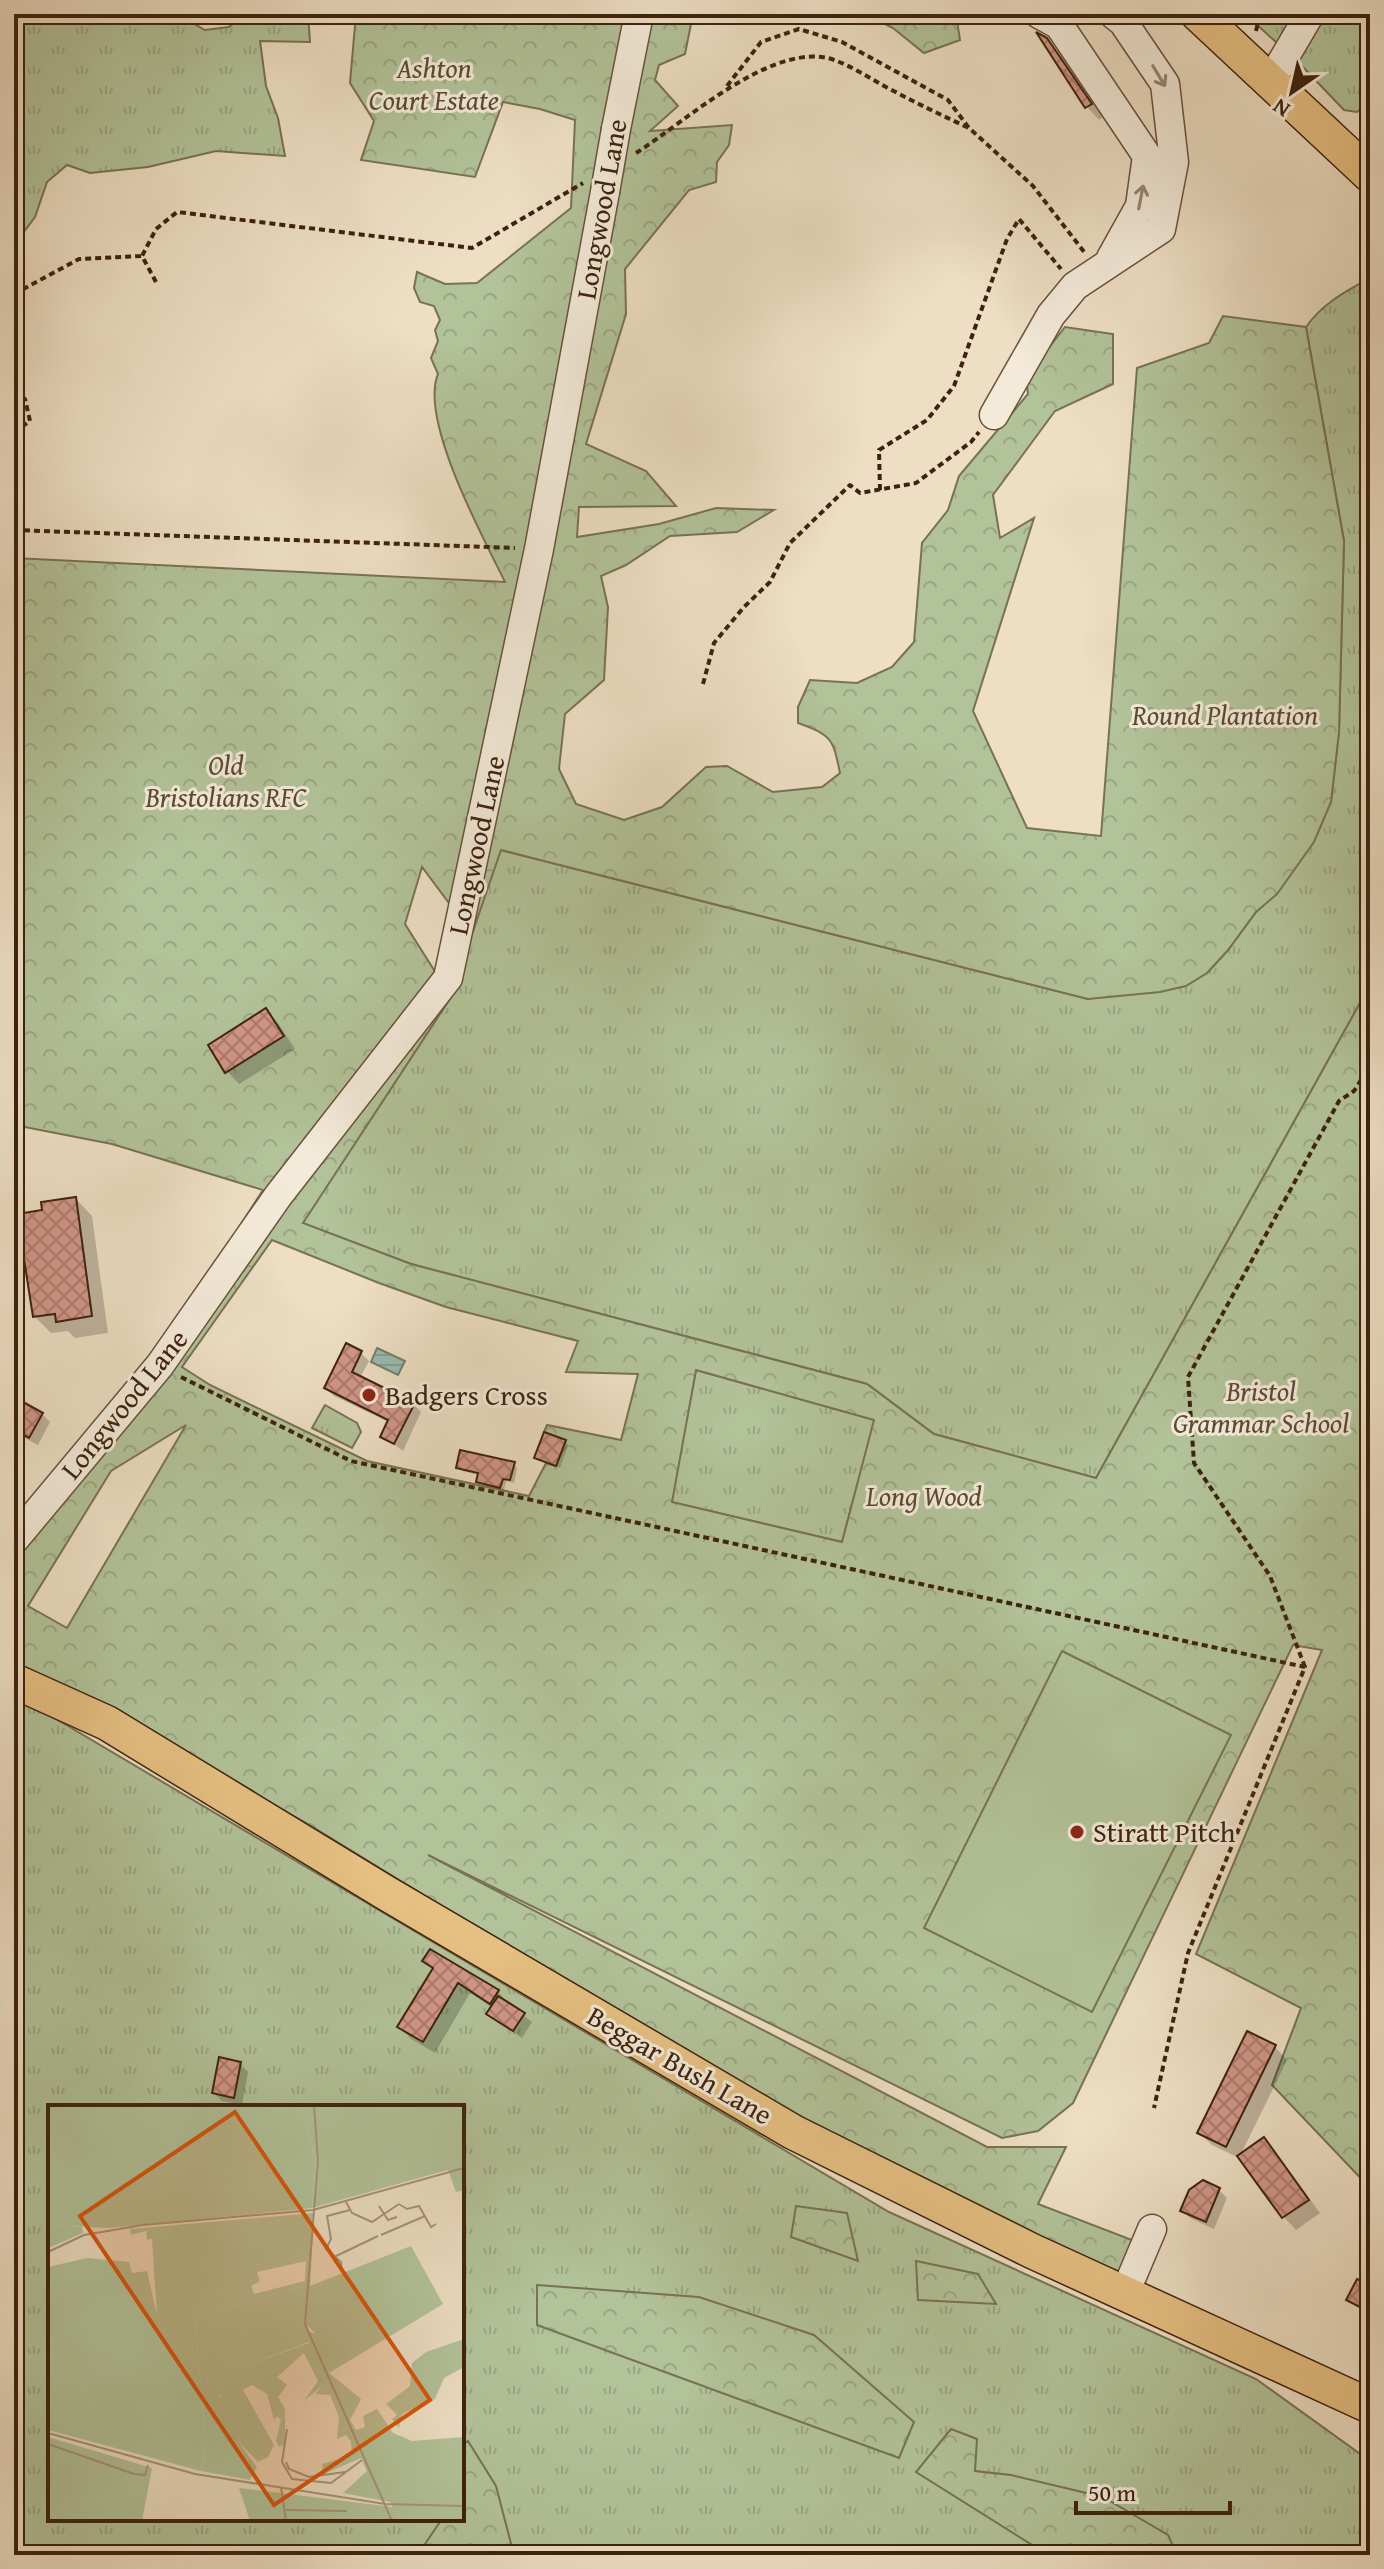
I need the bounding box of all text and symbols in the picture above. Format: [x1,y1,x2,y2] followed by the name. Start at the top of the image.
[369,47,499,120] park label: Ashton Court Estate
[1252,52,1332,132] north arrow
[1151,64,1167,87] one-way arrow
[1266,91,1296,126] text: N
[564,116,637,302] street label: Longwood Lane
[1134,184,1149,210] one-way arrow
[1131,694,1318,735] park label: Round Plantation
[145,744,308,817] park label: Old Bristolians RFC
[436,751,515,938] street label: Longwood Lane
[50,1320,197,1487] street label: Longwood Lane
[1173,1370,1349,1443] park label: Bristol Grammar School
[385,1374,548,1415] place label: Badgers Cross
[360,1386,378,1404] marker: Badgers Cross
[865,1475,982,1516] park label: Long Wood
[1093,1811,1236,1852] place label: Stiratt Pitch
[1068,1823,1086,1841] marker: Stiratt Pitch
[580,1995,780,2134] street label: Beggar Bush Lane
[48,2105,464,2521] inset map
[1076,2465,1230,2515] scale bar
[1088,2475,1136,2510] text: 50 m

